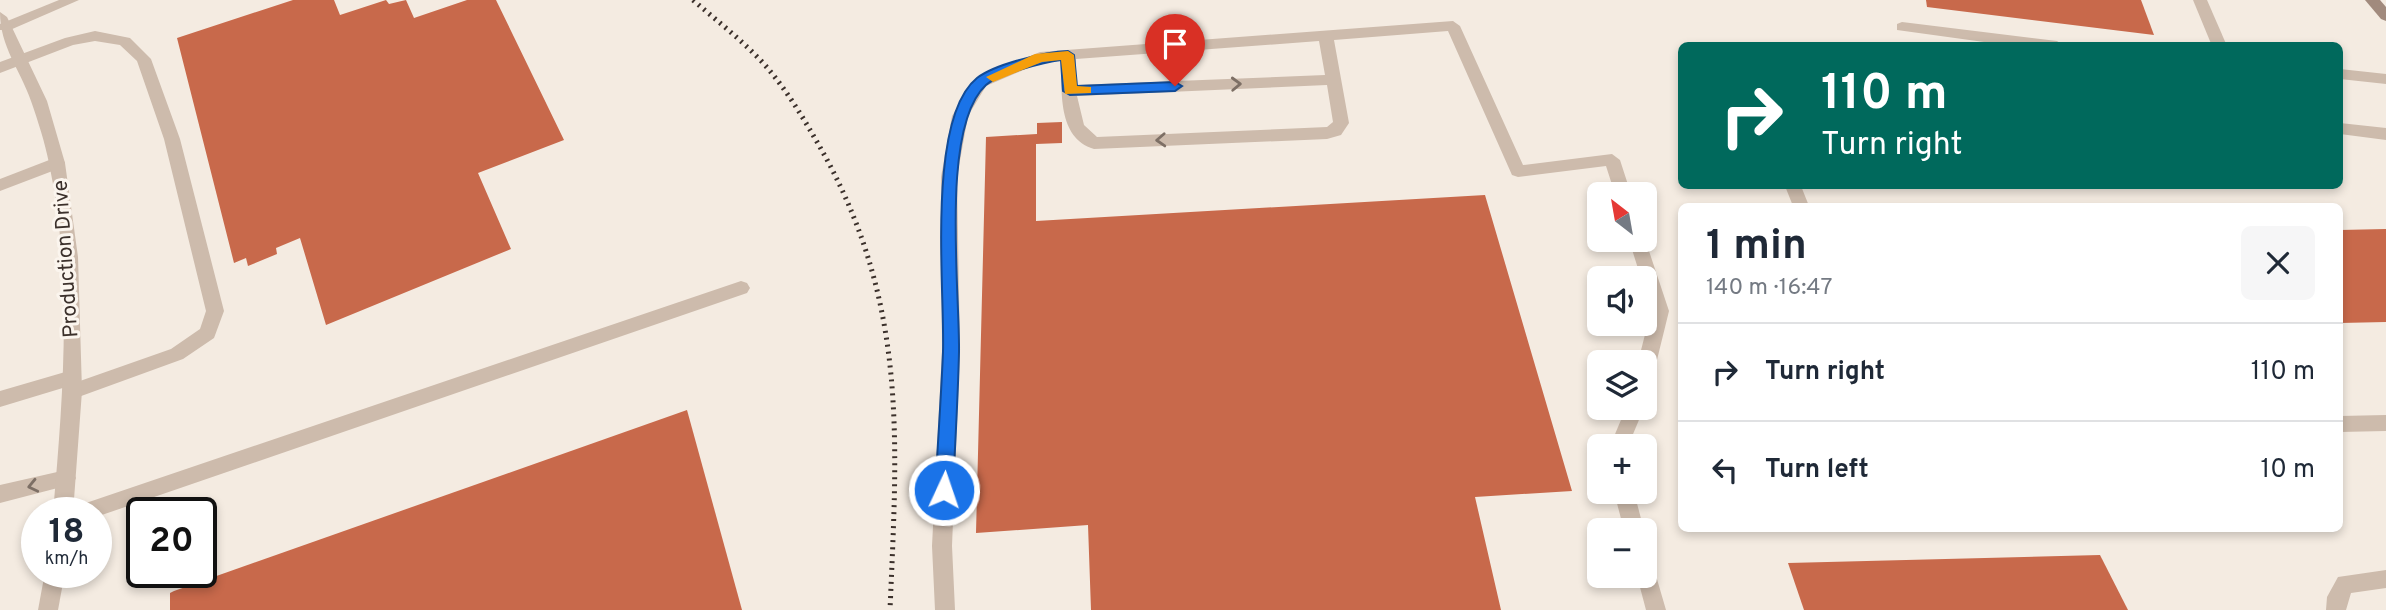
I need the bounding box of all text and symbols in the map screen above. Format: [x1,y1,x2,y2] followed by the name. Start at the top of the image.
[1145,14,1205,86] pin
[1156,25,1194,63] icon: arrive
[1821,65,1948,127] text: 110 m
[1706,70,1797,161] icon: right
[1231,76,1242,91] one-way arrow
[1821,126,1963,166] text: Turn right
[1156,133,1167,148] one-way arrow
[48,179,85,339] street label: Production Drive
[1587,182,1657,252] north arrow
[1587,182,1657,588] map controls
[1706,221,1807,274] text: 1 min
[2241,226,2315,300] button: close
[1587,266,1657,336] button: sound
[1706,274,1832,303] text: 140 m · 16:47
[1587,350,1657,420] button: layers
[1706,353,1744,391] icon: right
[1765,356,1885,389] text: Turn right
[2251,356,2315,389] text: 110 m
[1587,434,1657,504] button: +
[1706,451,1744,489] icon: left
[907,453,981,527] position arrow
[1765,454,1869,487] text: Turn left
[2260,454,2315,487] text: 10 m
[27,478,39,492] one-way arrow
[126,497,217,588] speed limit sign: 20
[48,511,85,555] text: 18
[1587,518,1657,588] button: −
[45,548,88,571] text: km/h

